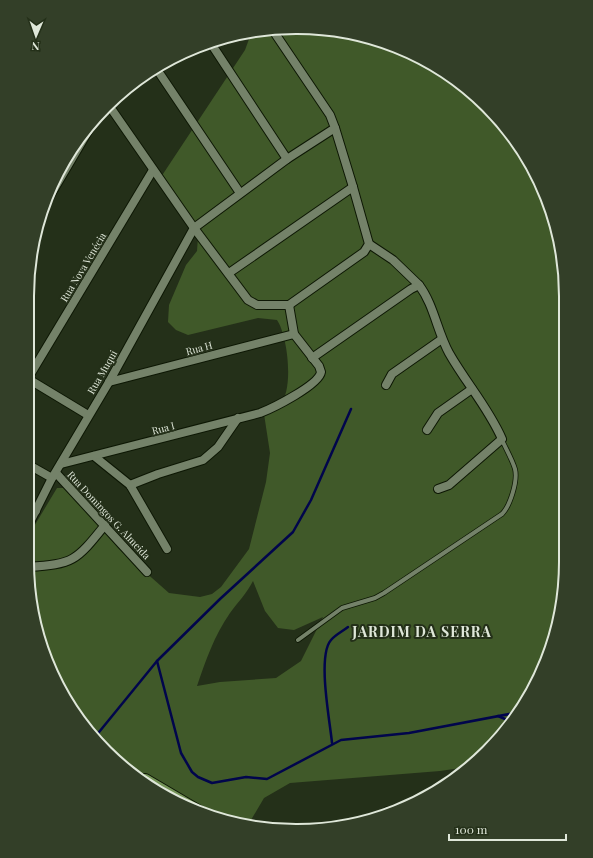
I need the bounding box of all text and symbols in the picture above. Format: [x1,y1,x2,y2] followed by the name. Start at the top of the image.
[16,16,56,56] north arrow
[31,39,40,54] text: N
[57,230,109,304] street label: Rua Nova Venécia
[184,338,214,358] street label: Rua H
[84,347,120,396] street label: Rua Muqui
[150,418,176,438] street label: Rua I
[64,468,154,562] street label: Rua Domingos G. Almeida
[351,622,492,641] district label: JARDIM DA SERRA
[449,816,566,842] scale bar
[455,821,488,837] text: 100 m

